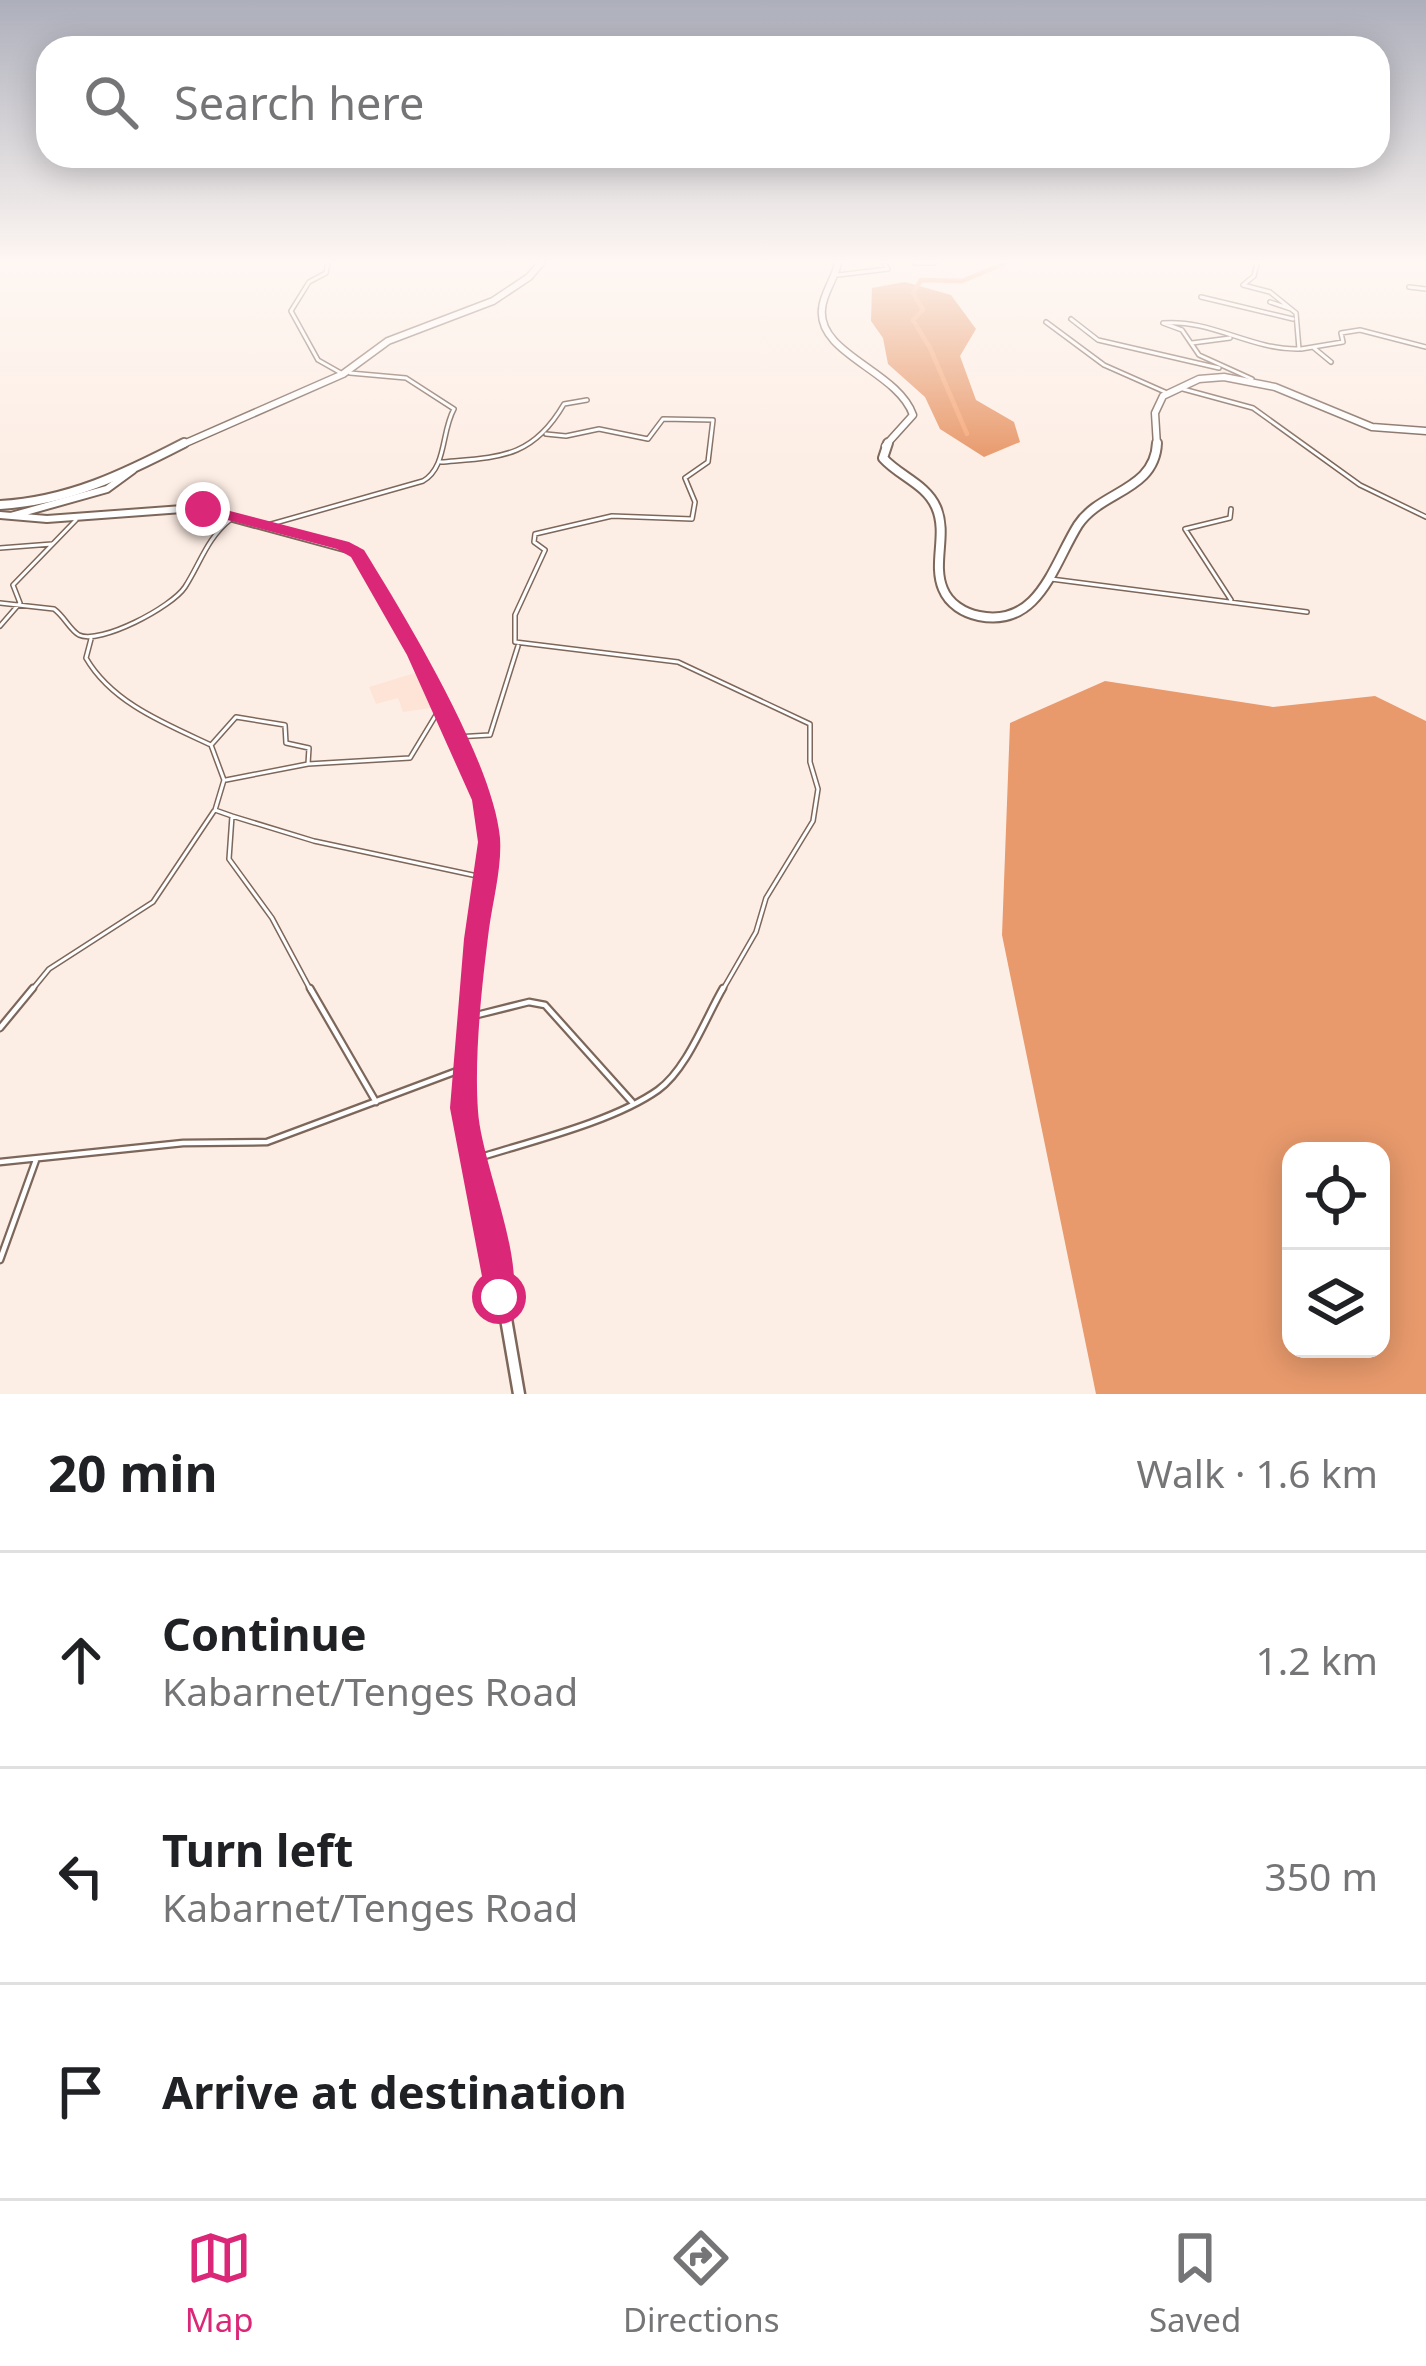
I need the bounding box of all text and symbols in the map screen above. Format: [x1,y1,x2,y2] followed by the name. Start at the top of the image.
[36,36,1390,168] search box
[78,69,144,135] icon: search
[174,72,424,133] text: Search here
[176,482,230,536] route end
[1282,1142,1390,1358] map controls
[1282,1142,1390,1250] button: locate
[1282,1250,1390,1358] button: layers
[472,1270,526,1324] route start
[48,1437,218,1507] text: 20 min
[1137,1446,1378,1499] text: Walk · 1.6 km
[162,1603,367,1664] text: Continue
[48,1627,114,1693] icon: ahead
[1256,1633,1378,1686] text: 1.2 km
[162,1664,578,1717] text: Kabarnet/Tenges Road
[162,1819,353,1880] text: Turn left
[48,1843,114,1909] icon: left
[1264,1849,1378,1902] text: 350 m
[162,1880,578,1933] text: Kabarnet/Tenges Road
[48,2059,114,2125] icon: arrive
[162,2061,627,2122] text: Arrive at destination
[185,2225,253,2342] tab: Map
[623,2225,780,2342] tab: Directions
[1149,2225,1241,2342] tab: Saved

